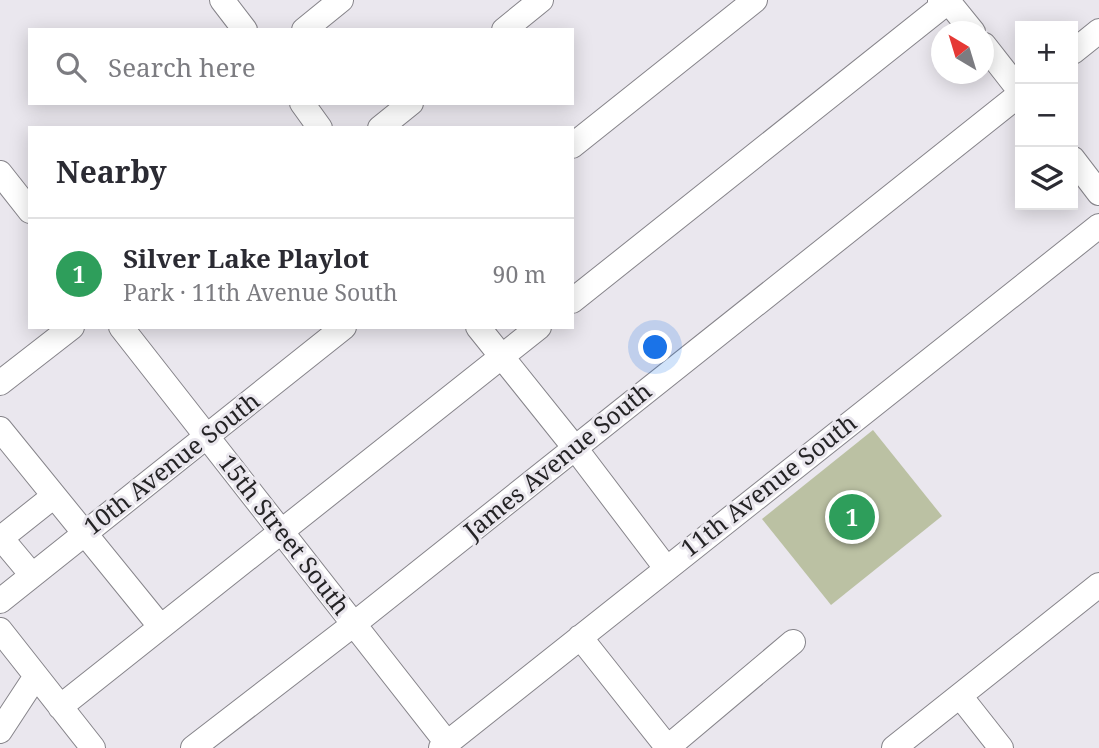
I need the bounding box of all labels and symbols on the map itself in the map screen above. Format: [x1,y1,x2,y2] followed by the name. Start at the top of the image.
[931,21,994,84] north arrow
[638,330,672,364] your location
[456,374,658,546] street label: James Avenue South
[76,384,266,542] street label: 10th Avenue South
[676,409,862,563] street label: 11th Avenue South
[212,447,358,621] street label: 15th Street South
[829,491,875,543] pin: 1

